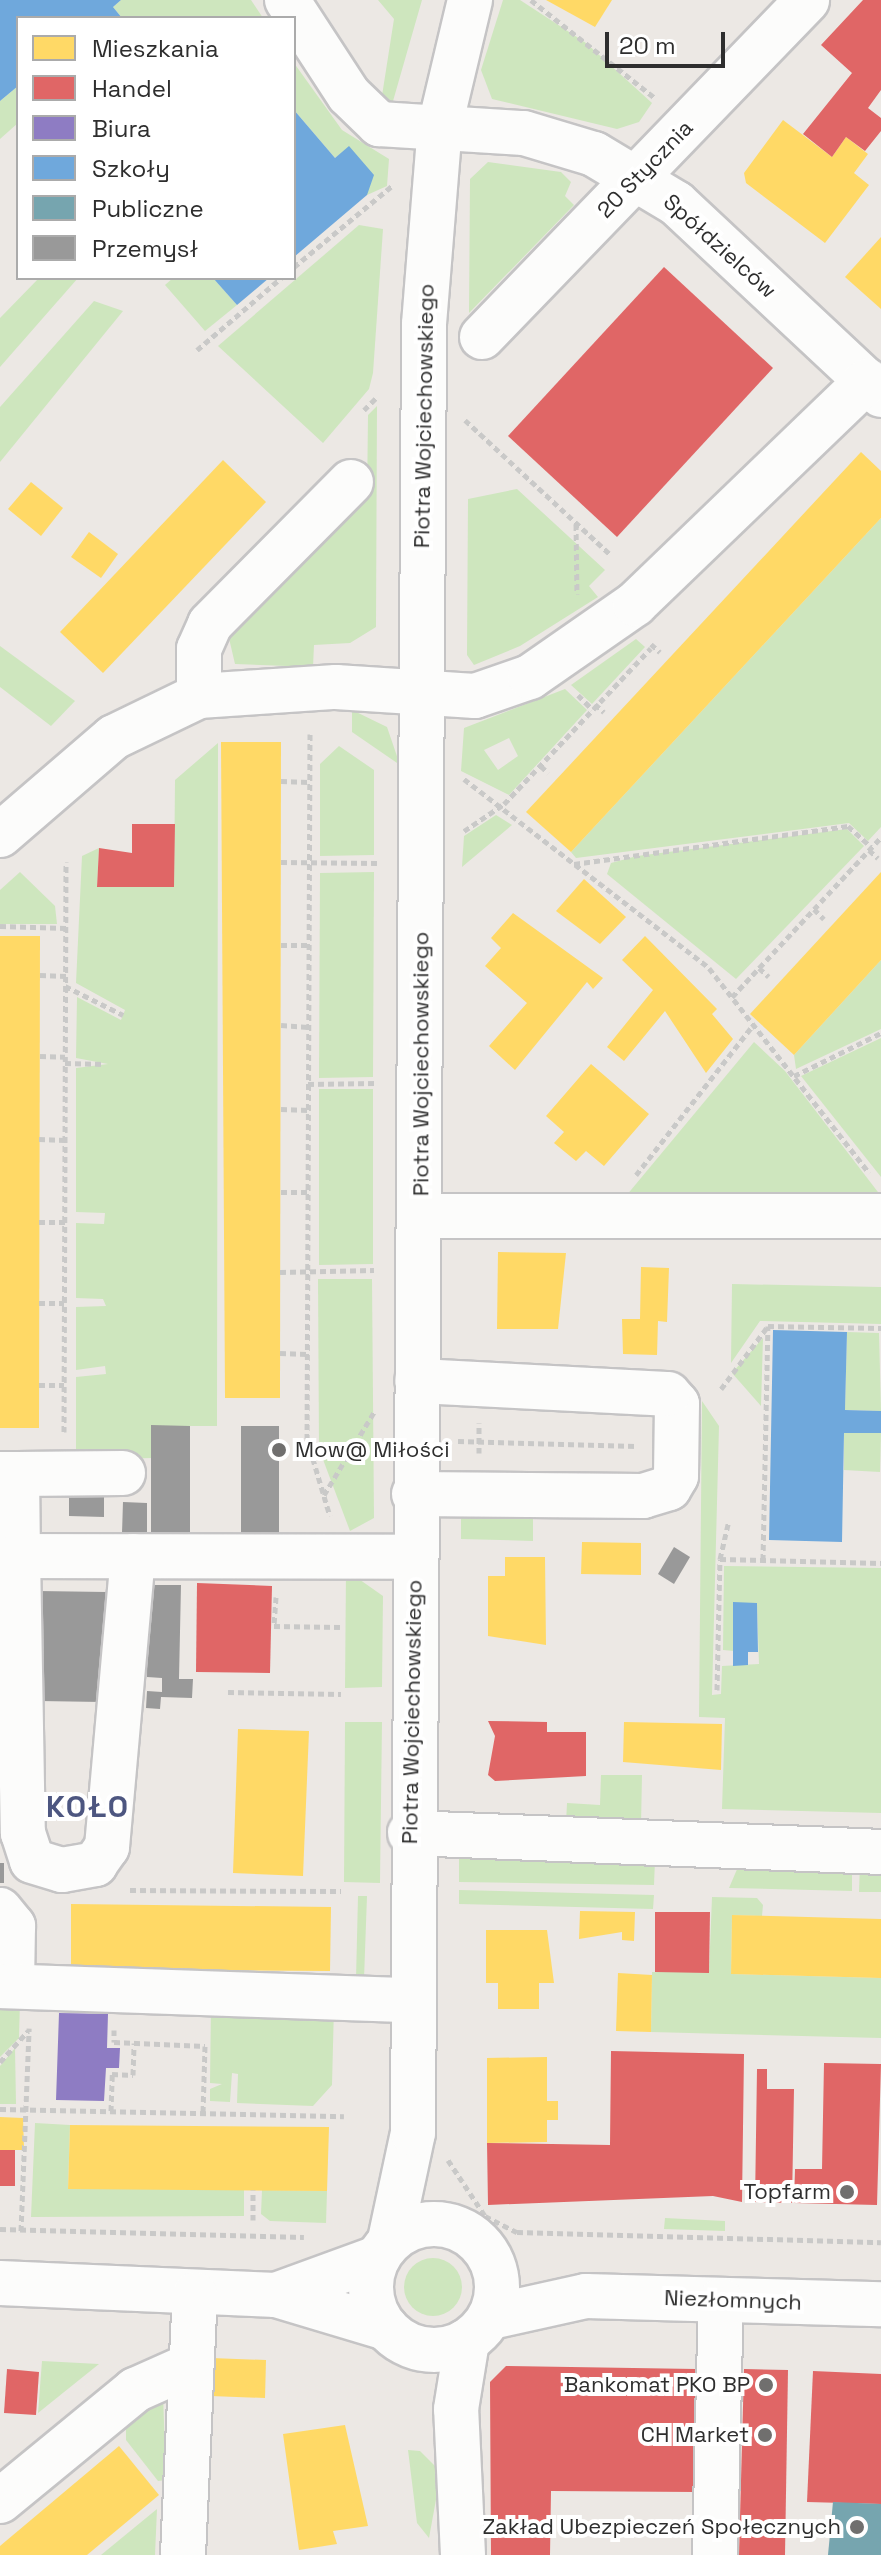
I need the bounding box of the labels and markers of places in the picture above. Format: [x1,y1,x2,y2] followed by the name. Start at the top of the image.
[295,1437,450,1463] place label: Mow@ Miłości
[270,1441,288,1459] marker: Mow@ Miłości
[744,2179,831,2205] place label: Topfarm
[838,2183,856,2201] marker: Topfarm
[564,2372,750,2398] place label: Bankomat PKO BP
[757,2376,775,2394] marker: Bankomat PKO BP
[641,2422,749,2448] place label: CH Market
[756,2426,774,2444] marker: CH Market
[482,2514,841,2540] place label: Zakład Ubezpieczeń Społecznych
[848,2518,866,2536] marker: Zakład Ubezpieczeń Społecznych

